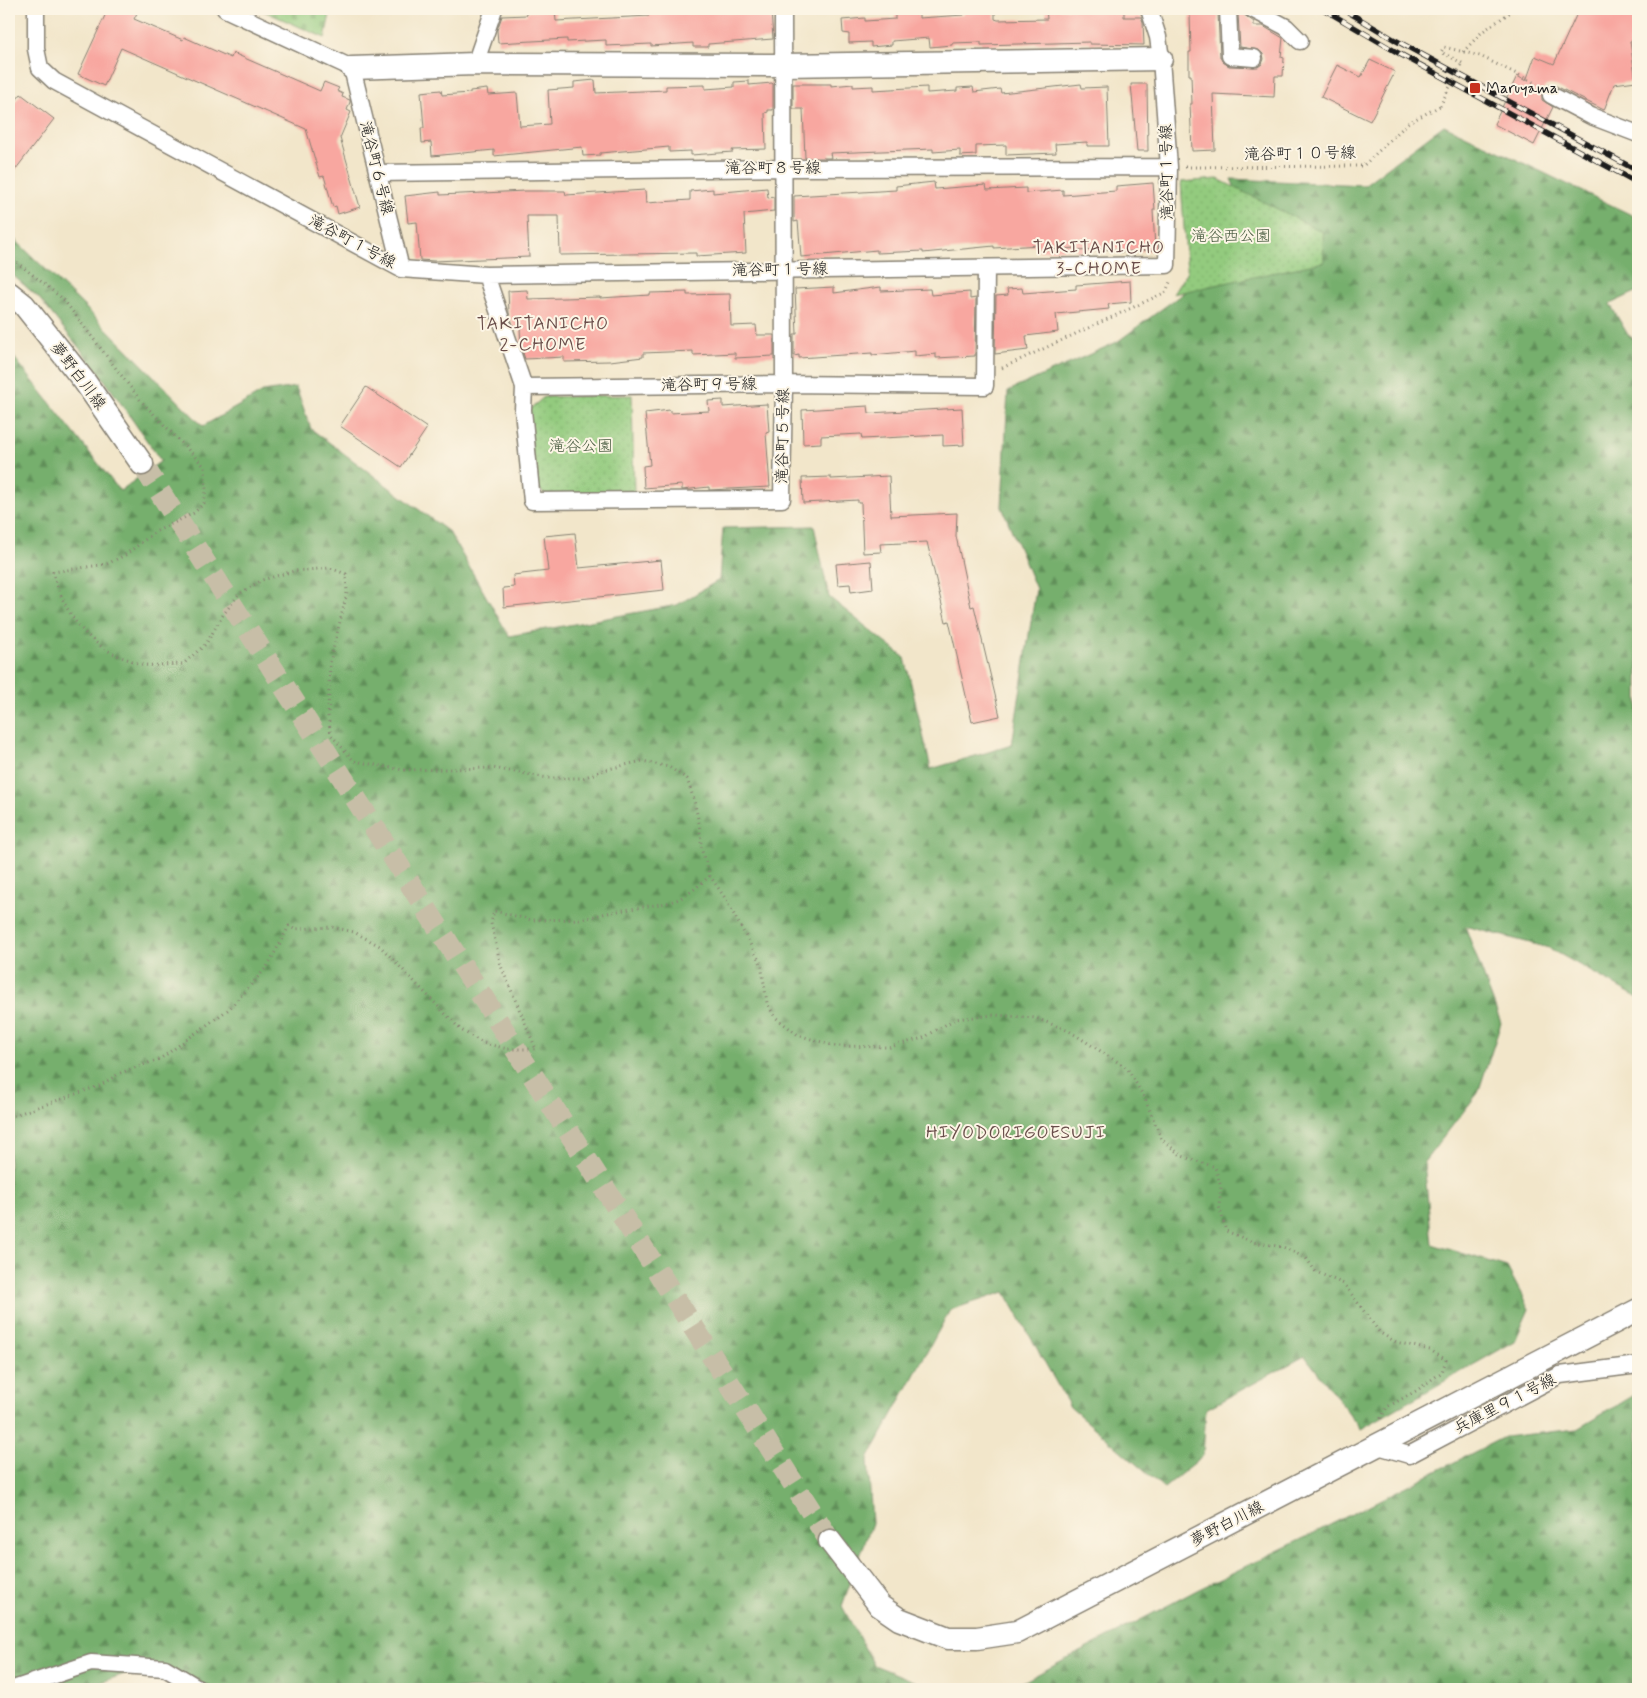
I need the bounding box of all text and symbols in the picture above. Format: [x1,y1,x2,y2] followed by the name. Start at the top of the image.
[1486,78,1558,99] place label: Maruyama
[1468,81,1482,95] marker: Maruyama
[354,119,398,217] street label: 滝谷町６号線
[1156,124,1178,220] street label: 滝谷町１号線
[1244,143,1356,165] street label: 滝谷町１０号線
[725,158,821,179] street label: 滝谷町８号線
[305,210,399,274] street label: 滝谷町１号線
[1191,226,1271,247] park label: 滝谷西公園
[1033,236,1165,281] district label: TAKITANICHO 3-CHOME
[732,259,828,281] street label: 滝谷町１号線
[477,312,609,357] district label: TAKITANICHO 2-CHOME
[46,338,110,414] street label: 夢野白川線
[661,374,757,396] street label: 滝谷町９号線
[772,388,794,484] street label: 滝谷町５号線
[549,436,613,457] park label: 滝谷公園
[926,1121,1106,1145] district label: HIYODORIGOESUJI
[1450,1369,1560,1439] street label: 兵庫里９１号線
[1187,1496,1267,1552] street label: 夢野白川線

